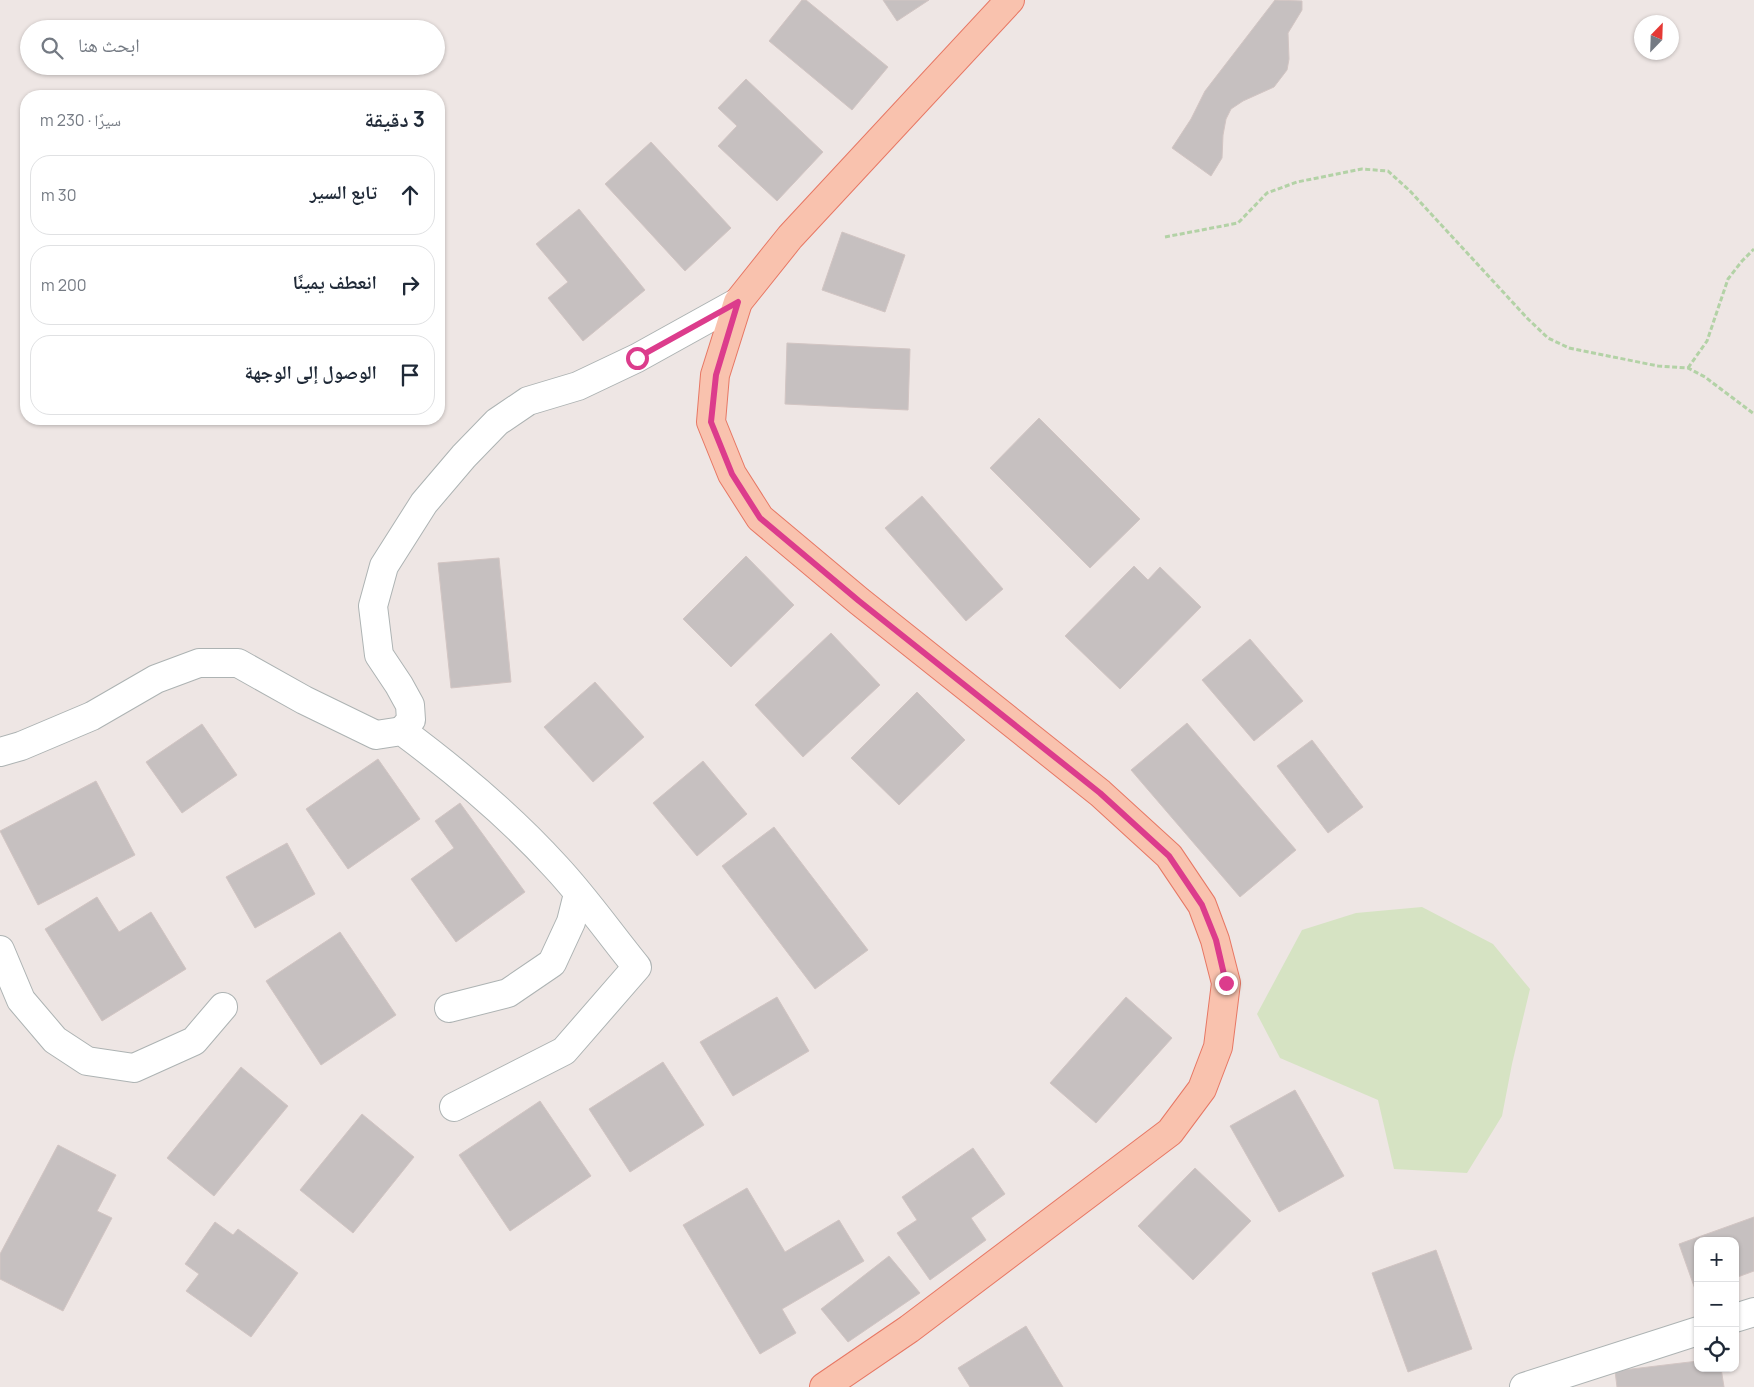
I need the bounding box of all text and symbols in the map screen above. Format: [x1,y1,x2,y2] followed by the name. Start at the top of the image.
[1634,15,1679,60] north arrow
[20,20,445,75] search box
[78,32,140,58] text: ابحث هنا
[38,34,66,62] icon: search
[364,105,425,133] text: 3 دقيقة
[40,109,121,131] text: سيرًا · 230 m
[310,179,377,205] text: تابع السير
[396,181,424,209] icon: ahead
[41,184,76,206] text: 30 m
[293,269,377,295] text: انعطف يمينًا
[396,271,424,299] icon: right
[41,274,86,296] text: 200 m
[626,347,649,370] route start
[244,359,377,385] text: الوصول إلى الوجهة
[396,361,424,389] icon: arrive
[1215,972,1238,995] route end
[1694,1237,1739,1372] map controls
[1694,1237,1739,1282] button: +
[1694,1282,1739,1327] button: −
[1694,1327,1739,1372] button: locate

